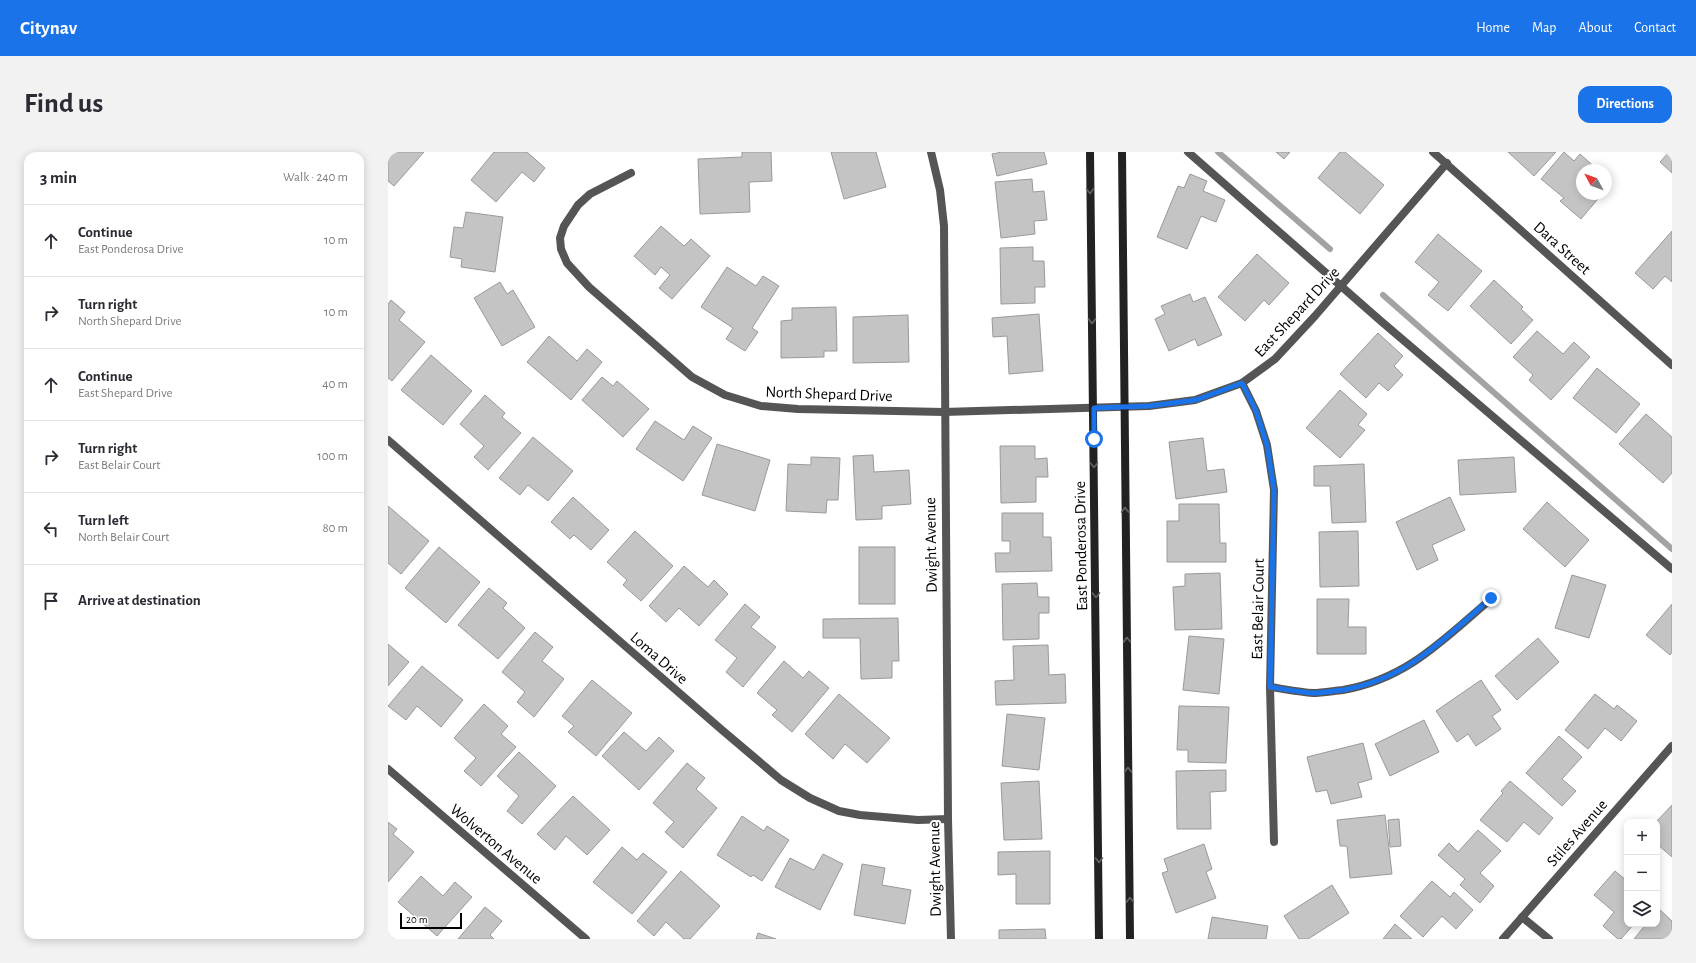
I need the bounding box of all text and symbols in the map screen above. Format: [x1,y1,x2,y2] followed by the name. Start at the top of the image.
[20,19,77,38] text: Citynav
[1476,21,1510,35] text: Home
[1532,21,1556,35] text: Map
[1578,21,1612,35] text: About
[1634,21,1676,35] text: Contact
[1578,86,1672,123] button: Directions
[24,90,103,118] text: Find us
[1576,164,1612,200] north arrow
[40,169,77,186] text: 3 min
[283,171,348,184] text: Walk · 240 m
[1086,188,1094,194] one-way arrow
[1531,219,1593,277] street label: Dara Street
[78,225,133,240] text: Continue
[40,230,62,252] icon: ahead
[324,234,348,247] text: 10 m
[78,243,184,256] text: East Ponderosa Drive
[1251,264,1343,360] street label: East Shepard Drive
[78,297,137,312] text: Turn right
[40,302,62,324] icon: right
[324,306,348,319] text: 10 m
[78,315,181,328] text: North Shepard Drive
[1088,318,1096,324] one-way arrow
[78,369,133,384] text: Continue
[40,374,62,396] icon: ahead
[322,378,348,391] text: 40 m
[765,384,893,404] street label: North Shepard Drive
[78,387,172,400] text: East Shepard Drive
[1085,430,1103,448] route start
[78,441,137,456] text: Turn right
[40,446,62,468] icon: right
[317,450,348,463] text: 100 m
[78,459,160,472] text: East Belair Court
[1090,462,1098,468] one-way arrow
[1072,481,1090,611] street label: East Ponderosa Drive
[922,497,940,593] street label: Dwight Avenue
[1121,507,1129,513] one-way arrow
[78,513,129,528] text: Turn left
[40,518,62,540] icon: left
[322,522,348,535] text: 80 m
[78,531,169,544] text: North Belair Court
[1249,558,1267,660] street label: East Belair Court
[1482,589,1500,607] route end
[40,590,62,612] icon: arrive
[1092,592,1100,598] one-way arrow
[78,593,201,608] text: Arrive at destination
[627,629,691,687] street label: Loma Drive
[1123,637,1131,643] one-way arrow
[1124,767,1133,773] one-way arrow
[1544,796,1610,870] street label: Stiles Avenue
[447,801,545,887] street label: Wolverton Avenue
[1624,819,1660,927] map controls
[1624,819,1660,855] button: +
[926,821,944,917] street label: Dwight Avenue
[1624,855,1660,891] button: −
[1094,857,1103,863] one-way arrow
[1624,891,1660,927] button: layers
[1126,897,1134,903] one-way arrow
[400,911,462,930] scale bar
[406,914,427,925] text: 20 m

